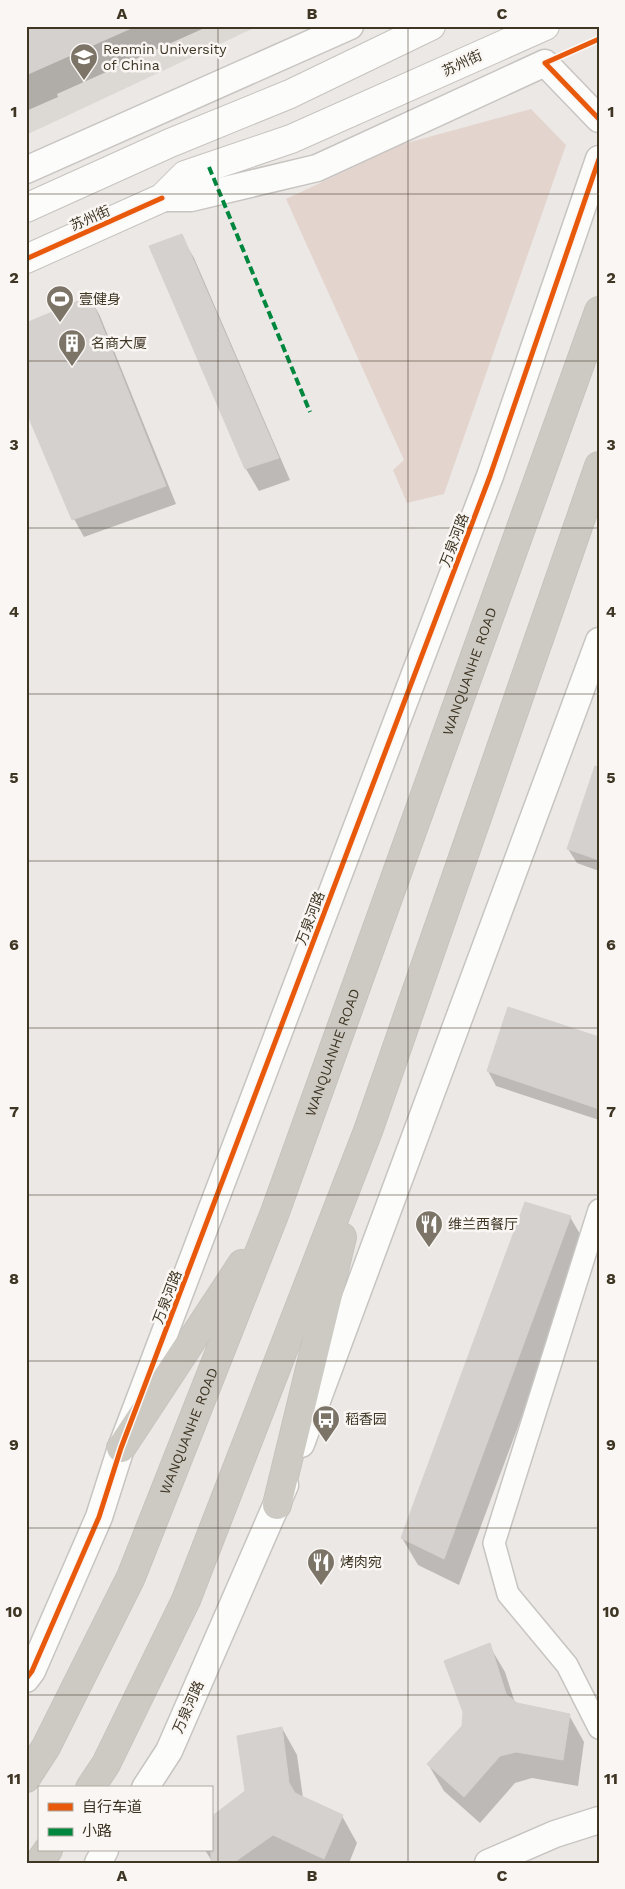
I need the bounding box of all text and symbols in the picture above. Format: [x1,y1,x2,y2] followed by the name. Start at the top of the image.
[117,4,128,23] text: A
[307,4,318,23] text: B
[497,4,508,23] text: C
[103,41,227,73] place label: Renmin University of China
[69,42,99,81] school or university icon: Renmin University of China
[440,47,484,79] street label: 苏州街
[11,102,17,121] text: 1
[608,102,614,121] text: 1
[68,202,112,234] street label: 苏州街
[9,268,19,287] text: 2
[606,268,616,287] text: 2
[45,284,75,323] sports icon: 壹健身
[79,291,121,307] place label: 壹健身
[57,328,87,367] building icon: 名商大厦
[91,335,147,351] place label: 名商大厦
[9,435,19,454] text: 3
[606,435,616,454] text: 3
[436,511,472,569] street label: 万泉河路
[9,602,19,621] text: 4
[606,602,616,621] text: 4
[439,605,500,737] street label: WANQUANHE ROAD
[9,768,19,787] text: 5
[606,768,616,787] text: 5
[292,889,328,947] street label: 万泉河路
[9,935,19,954] text: 6
[606,935,616,954] text: 6
[302,986,363,1119] street label: WANQUANHE ROAD
[9,1102,19,1121] text: 7
[606,1102,616,1121] text: 7
[414,1209,444,1248] restaurant icon: 维兰西餐厅
[448,1216,518,1232] place label: 维兰西餐厅
[149,1268,185,1326] street label: 万泉河路
[9,1269,19,1288] text: 8
[606,1269,616,1288] text: 8
[156,1365,221,1497] street label: WANQUANHE ROAD
[311,1404,341,1443] bus stop icon: 稻香园
[345,1411,387,1427] place label: 稻香园
[9,1435,19,1454] text: 9
[606,1435,616,1454] text: 9
[306,1547,336,1586] restaurant icon: 烤肉宛
[340,1554,382,1570] place label: 烤肉宛
[5,1602,23,1621] text: 10
[602,1602,620,1621] text: 10
[169,1678,207,1736] street label: 万泉河路
[7,1769,21,1788] text: 11
[604,1769,618,1788] text: 11
[38,1786,212,1852] legend
[82,1798,142,1816] text: 自行车道
[82,1822,112,1840] text: 小路
[117,1866,128,1885] text: A
[307,1866,318,1885] text: B
[497,1866,508,1885] text: C

